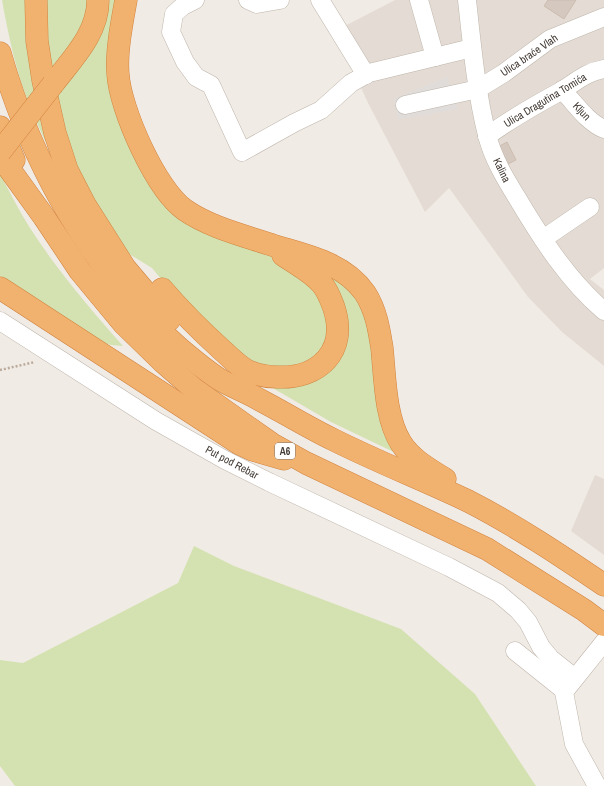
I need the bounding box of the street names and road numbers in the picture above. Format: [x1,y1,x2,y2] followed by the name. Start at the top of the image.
[498,31,560,79] street label: Ulica braće Vlah
[501,70,589,130] street label: Ulica Dragutina Tomića
[570,99,594,123] street label: Kljun
[490,155,514,185] street label: Kalina
[203,442,261,482] street label: Put pod Rebar
[275,443,295,459] road number: A6

